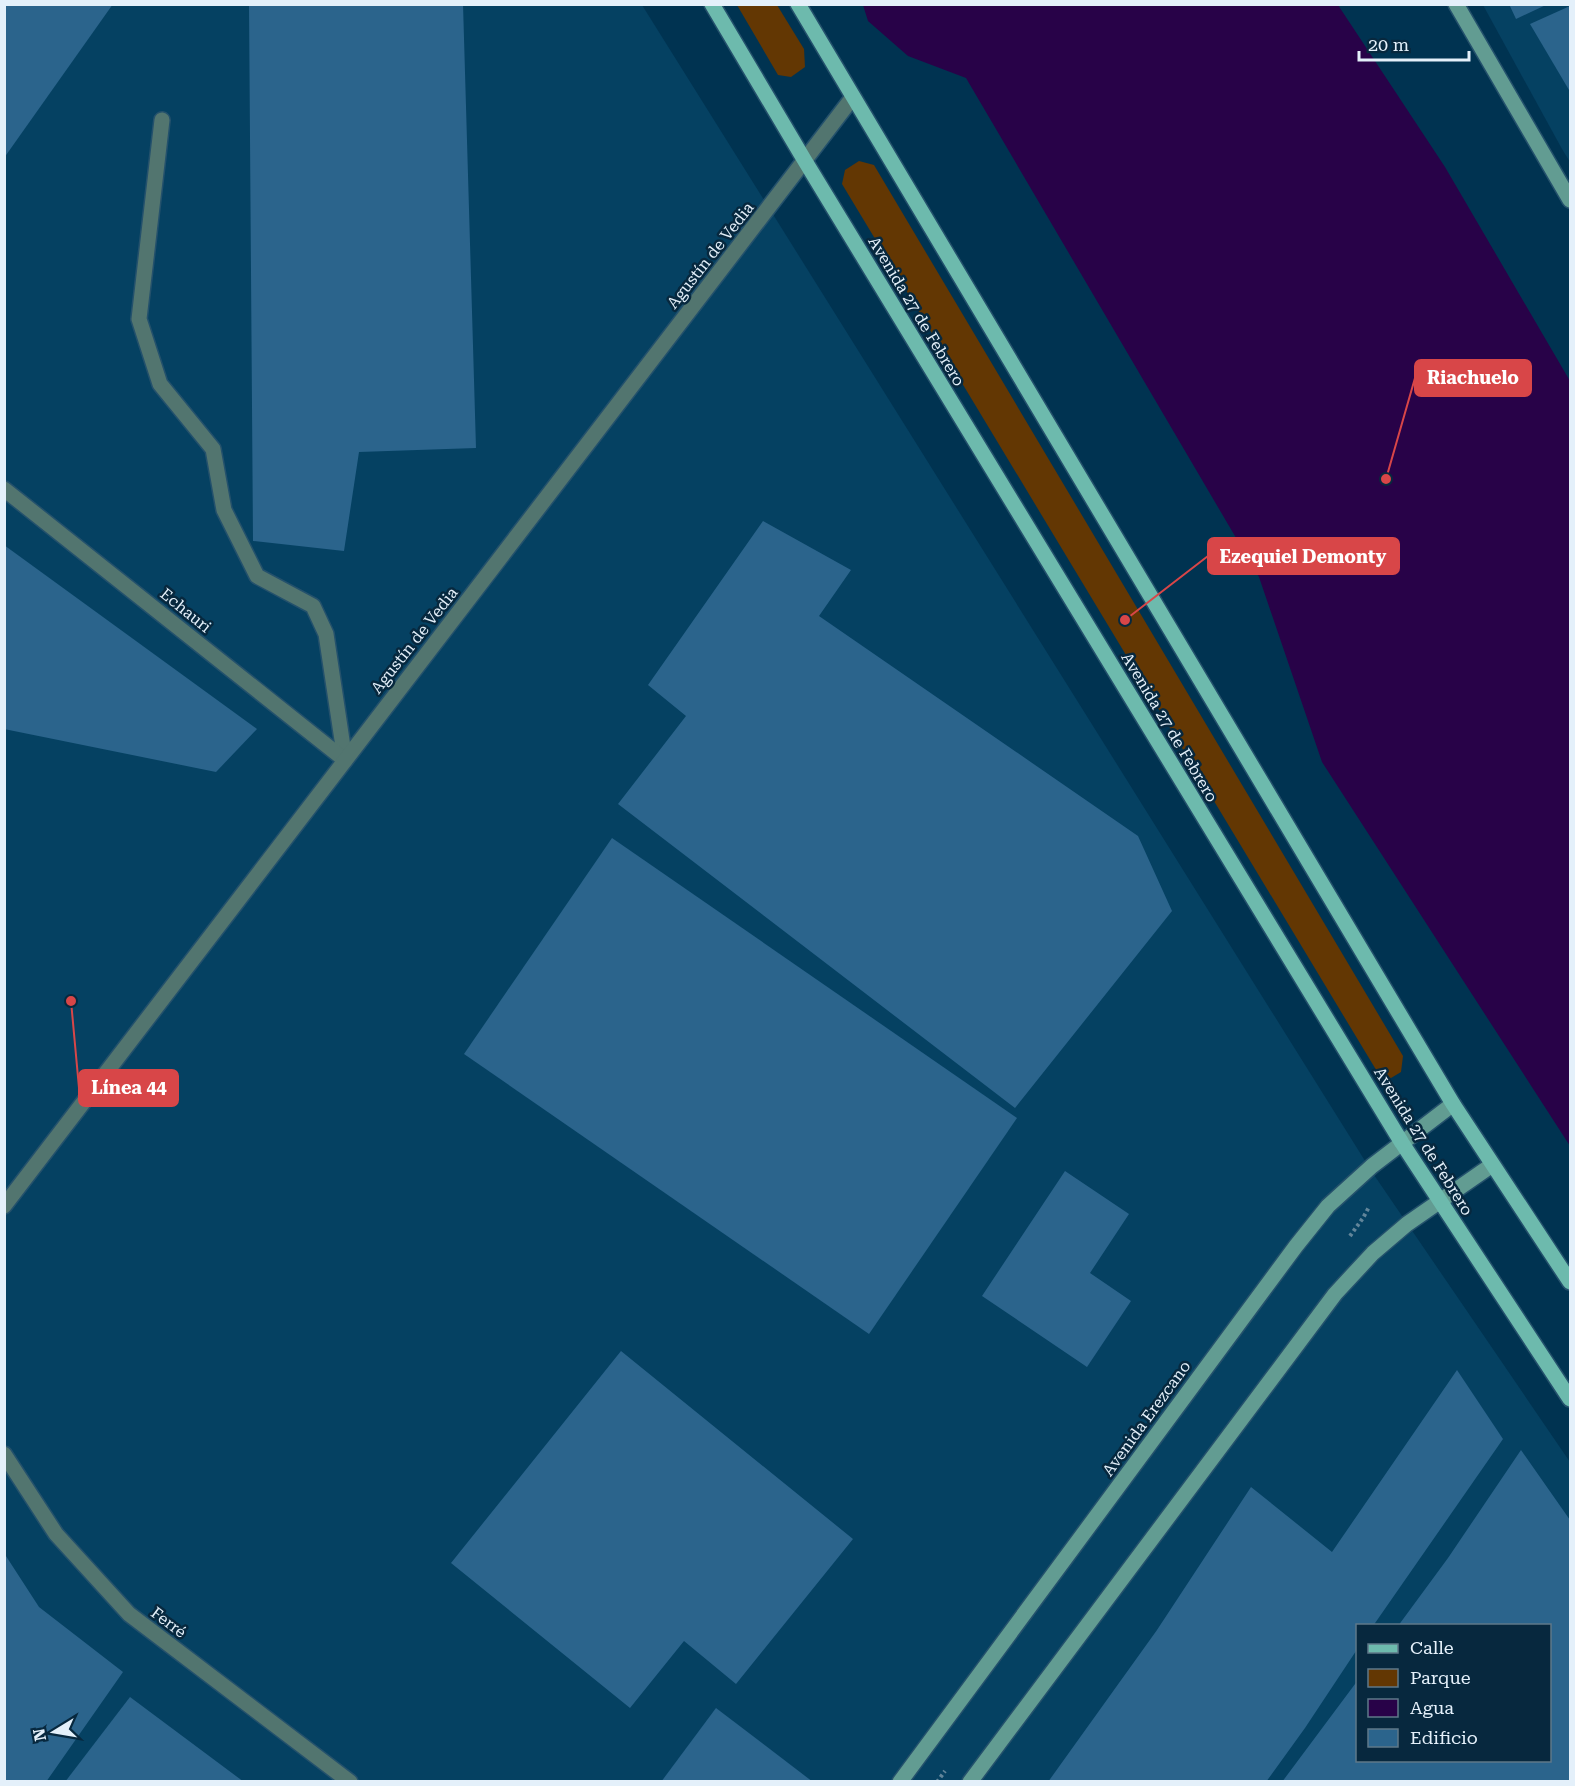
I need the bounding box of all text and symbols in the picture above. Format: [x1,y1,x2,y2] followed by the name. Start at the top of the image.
[1359,24,1468,62] scale bar
[1368,34,1409,55] text: 20 m
[663,198,758,312] street label: Agustín de Vedia
[864,233,969,390] street label: Avenida 27 de Febrero
[1415,360,1531,396] callout: Riachuelo
[1427,367,1519,388] text: Riachuelo
[1208,538,1399,574] callout: Ezequiel Demonty
[1220,546,1387,567] text: Ezequiel Demonty
[367,583,462,697] street label: Agustín de Vedia
[156,584,215,637] street label: Echauri
[1117,649,1222,806] street label: Avenida 27 de Febrero
[1370,1064,1477,1219] street label: Avenida 27 de Febrero
[79,1070,178,1106] callout: Línea 44
[91,1077,167,1098] text: Línea 44
[1098,1357,1195,1479] street label: Avenida Erezcano
[147,1603,190,1642] street label: Ferré
[1356,1624,1551,1762] legend
[1410,1637,1454,1658] text: Calle
[1410,1667,1471,1688] text: Parque
[1410,1697,1454,1718] text: Agua
[24,1702,84,1762] north arrow
[29,1727,50,1743] text: N
[1410,1727,1478,1748] text: Edificio

